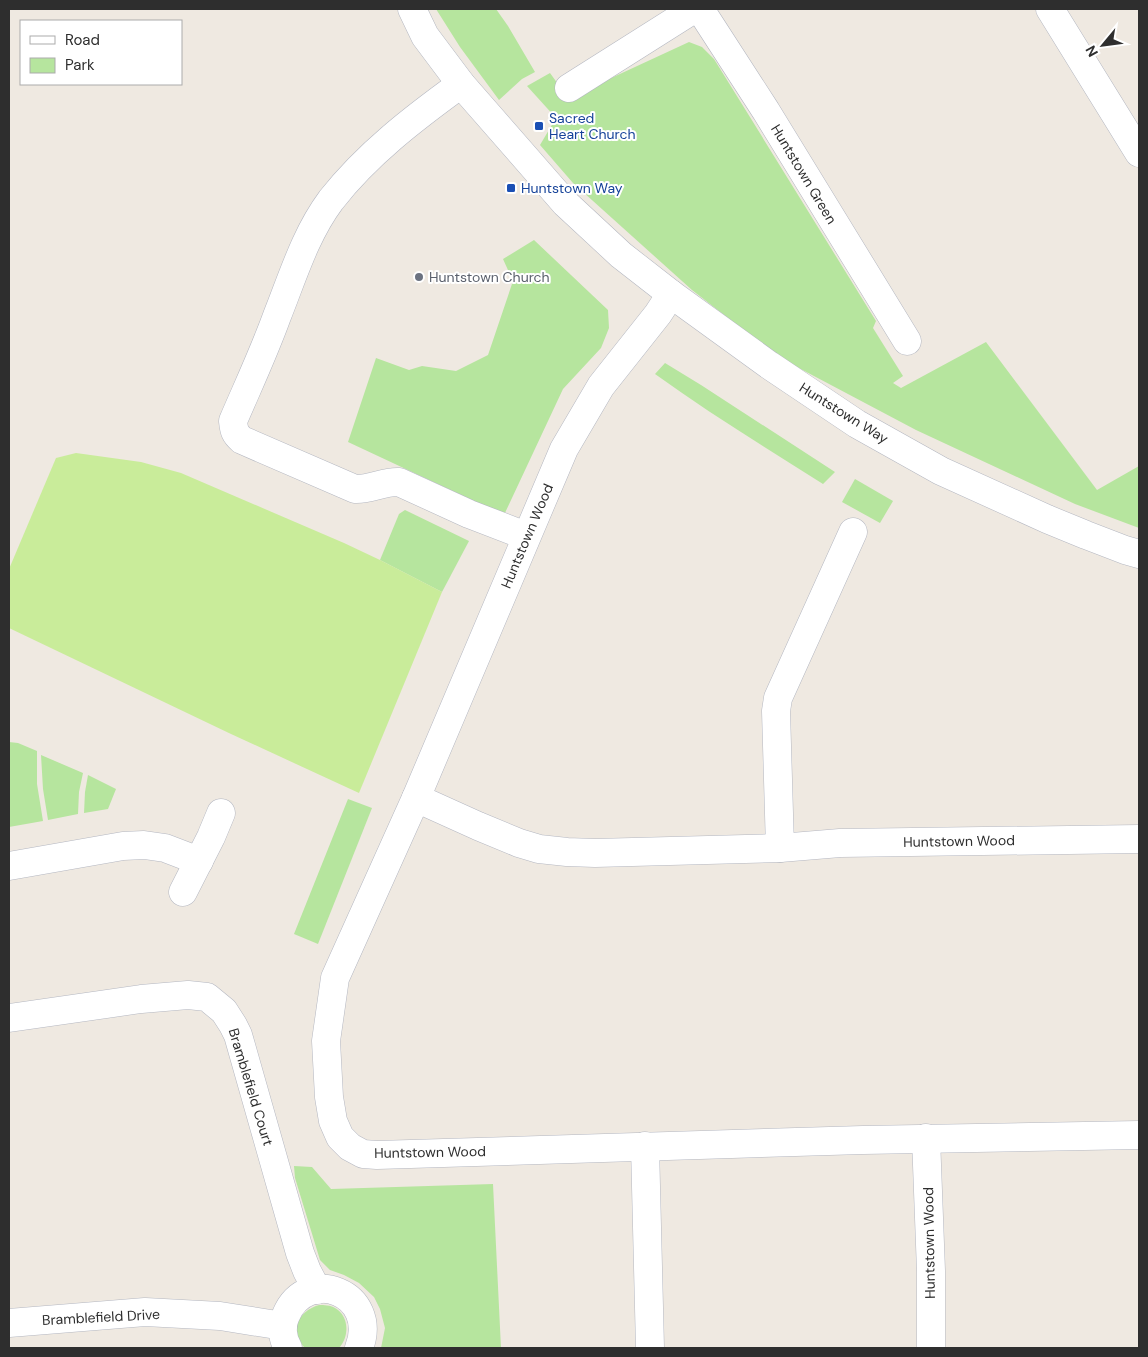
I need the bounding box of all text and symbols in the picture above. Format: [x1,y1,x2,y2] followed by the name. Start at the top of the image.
[20,20,182,85] legend
[1078,20,1128,70] north arrow
[65,30,100,50] text: Road
[1081,42,1102,60] text: N
[65,55,95,75] text: Park
[549,109,636,143] place label: Sacred Heart Church
[533,120,545,132] marker: Sacred Heart Church
[767,121,841,227] street label: Huntstown Green
[521,179,623,197] place label: Huntstown Way
[505,182,517,194] marker: Huntstown Way
[429,268,550,286] place label: Huntstown Church
[413,271,425,283] marker: Huntstown Church
[796,378,892,448] street label: Huntstown Way
[497,481,557,591] street label: Huntstown Wood
[903,831,1015,851] street label: Huntstown Wood
[225,1026,277,1148] street label: Bramblefield Court
[374,1142,486,1162] street label: Huntstown Wood
[919,1187,939,1299] street label: Huntstown Wood
[42,1305,161,1329] street label: Bramblefield Drive

